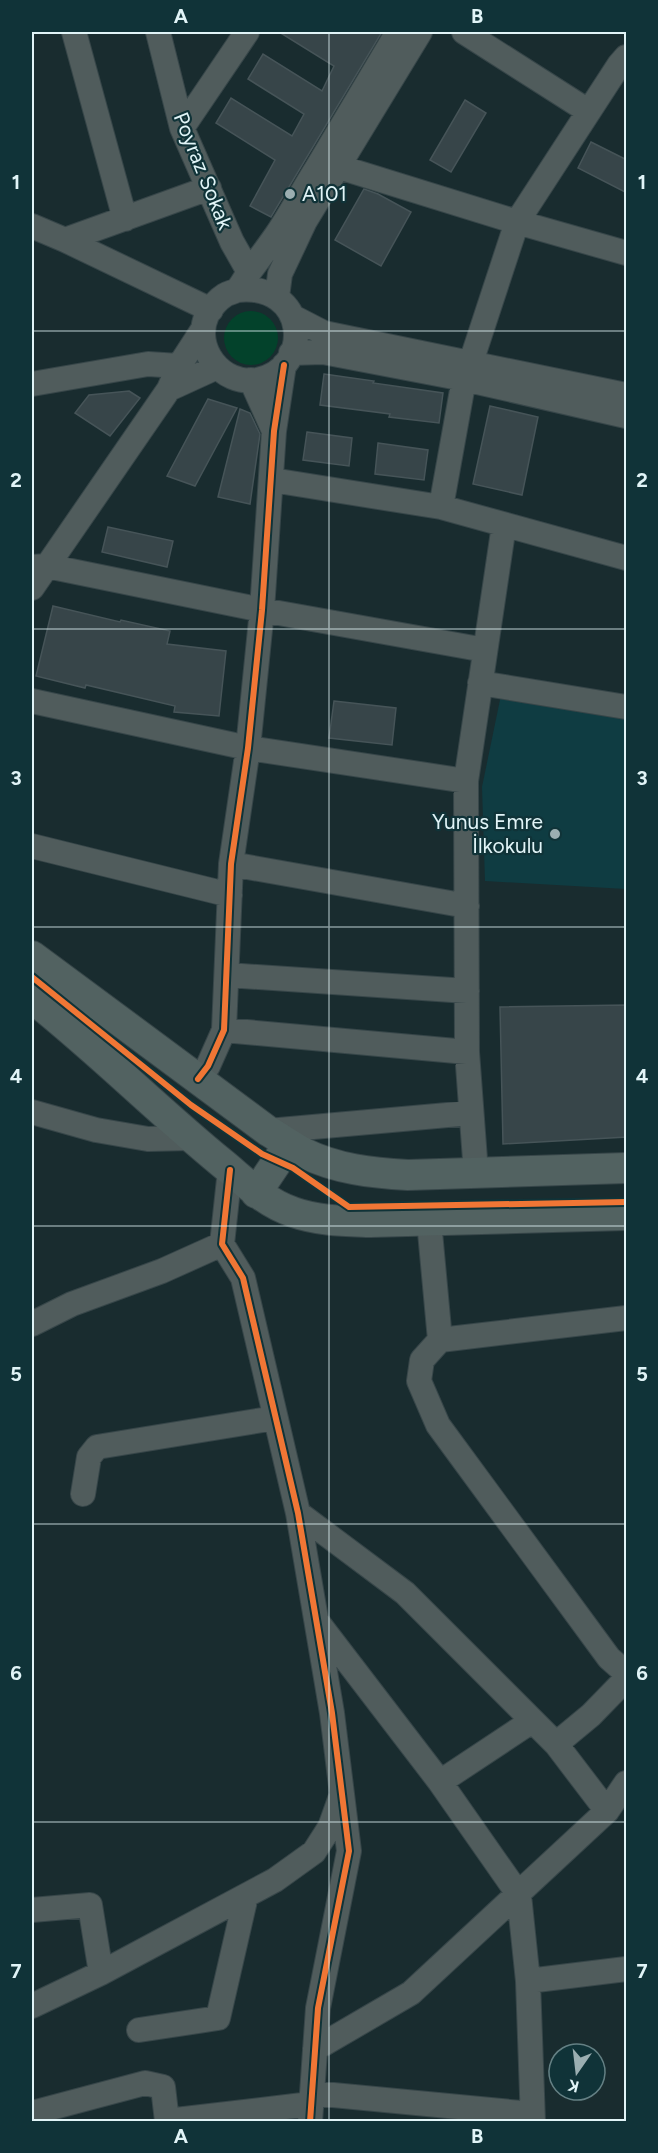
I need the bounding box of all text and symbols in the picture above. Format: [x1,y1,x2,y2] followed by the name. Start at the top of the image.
[174,4,189,28] text: A
[471,4,483,28] text: B
[169,109,239,234] street label: Poyraz Sokak
[12,170,20,194] text: 1
[638,170,646,194] text: 1
[302,181,347,206] place label: A101
[283,187,297,201] marker: A101
[10,468,22,492] text: 2
[636,468,648,492] text: 2
[10,766,22,790] text: 3
[636,766,648,790] text: 3
[432,809,543,858] place label: Yunus Emre İlkokulu
[548,827,562,841] marker: Yunus Emre İlkokulu
[10,1064,23,1088] text: 4
[636,1064,649,1088] text: 4
[10,1362,22,1386] text: 5
[636,1362,648,1386] text: 5
[10,1661,22,1685] text: 6
[636,1661,648,1685] text: 6
[10,1959,22,1983] text: 7
[636,1959,648,1983] text: 7
[547,2042,607,2102] north arrow
[566,2075,581,2097] text: K
[174,2124,189,2148] text: A
[471,2124,483,2148] text: B

